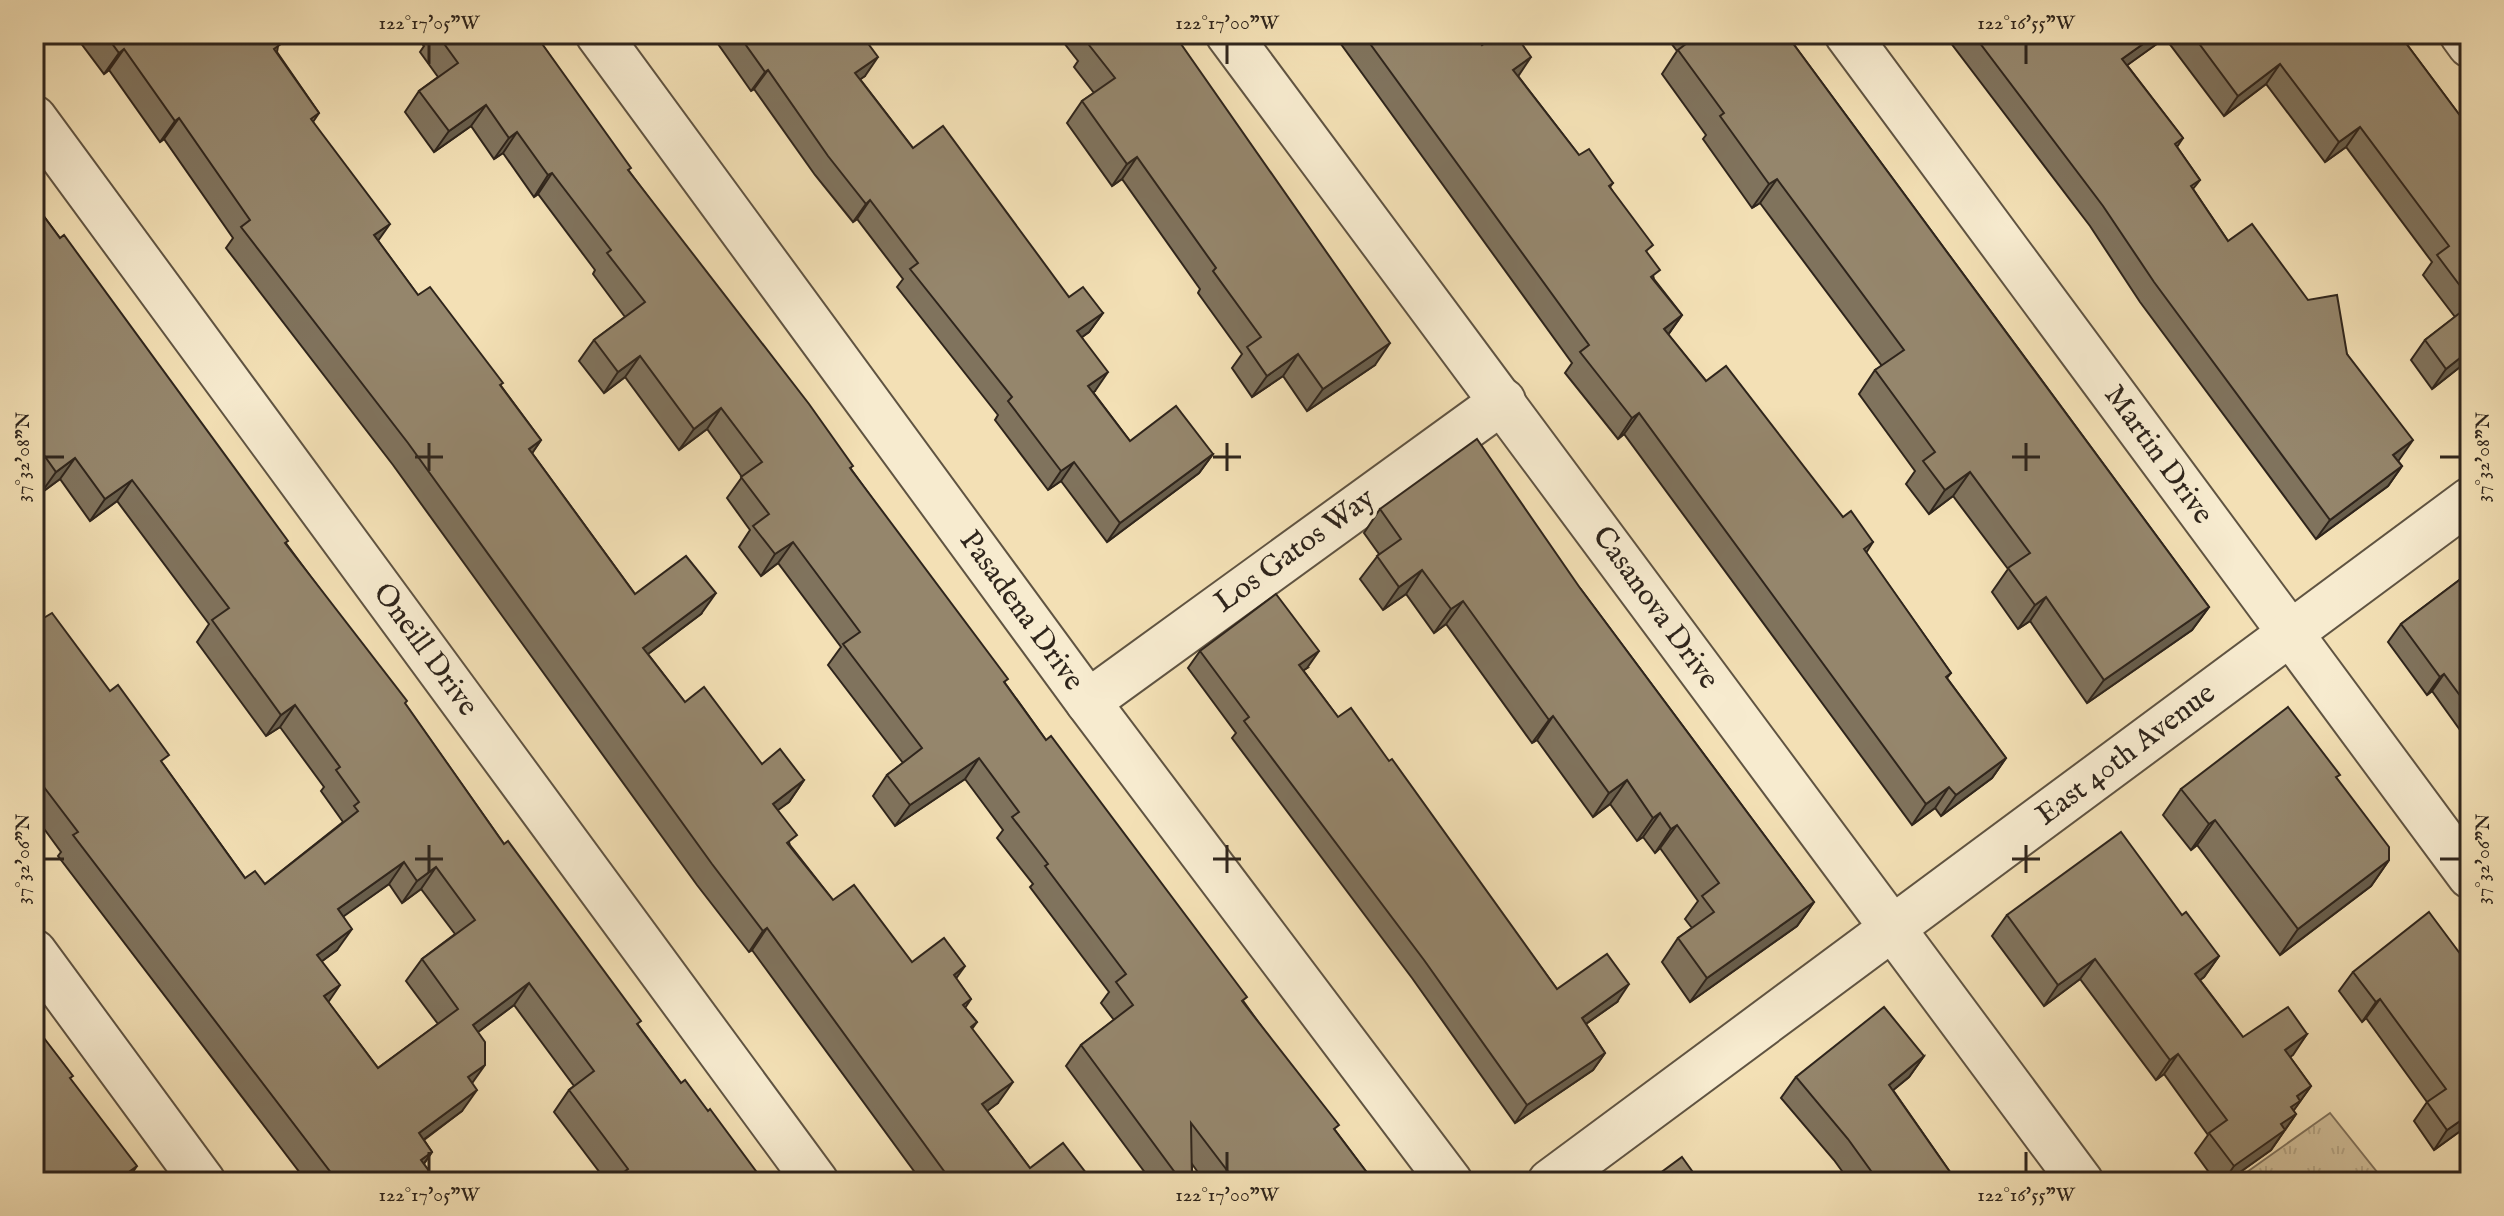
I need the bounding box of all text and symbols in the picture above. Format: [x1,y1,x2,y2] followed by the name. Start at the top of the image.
[379,11,480,36] text: 122°17'05"W
[1175,11,1280,36] text: 122°17'00"W
[1977,11,2076,36] text: 122°16'55"W
[2095,378,2221,532] street label: Martin Drive
[11,412,36,502] text: 37°32'08"N
[2471,412,2496,502] text: 37°32'08"N
[1207,480,1383,622] street label: Los Gatos Way
[1583,519,1727,697] street label: Casanova Drive
[950,523,1092,699] street label: Pasadena Drive
[364,576,486,724] street label: Oneill Drive
[2029,675,2223,835] street label: East 40th Avenue
[11,813,36,905] text: 37°32'06"N
[2471,813,2496,905] text: 37°32'06"N
[379,1183,480,1208] text: 122°17'05"W
[1175,1183,1280,1208] text: 122°17'00"W
[1977,1183,2076,1208] text: 122°16'55"W

